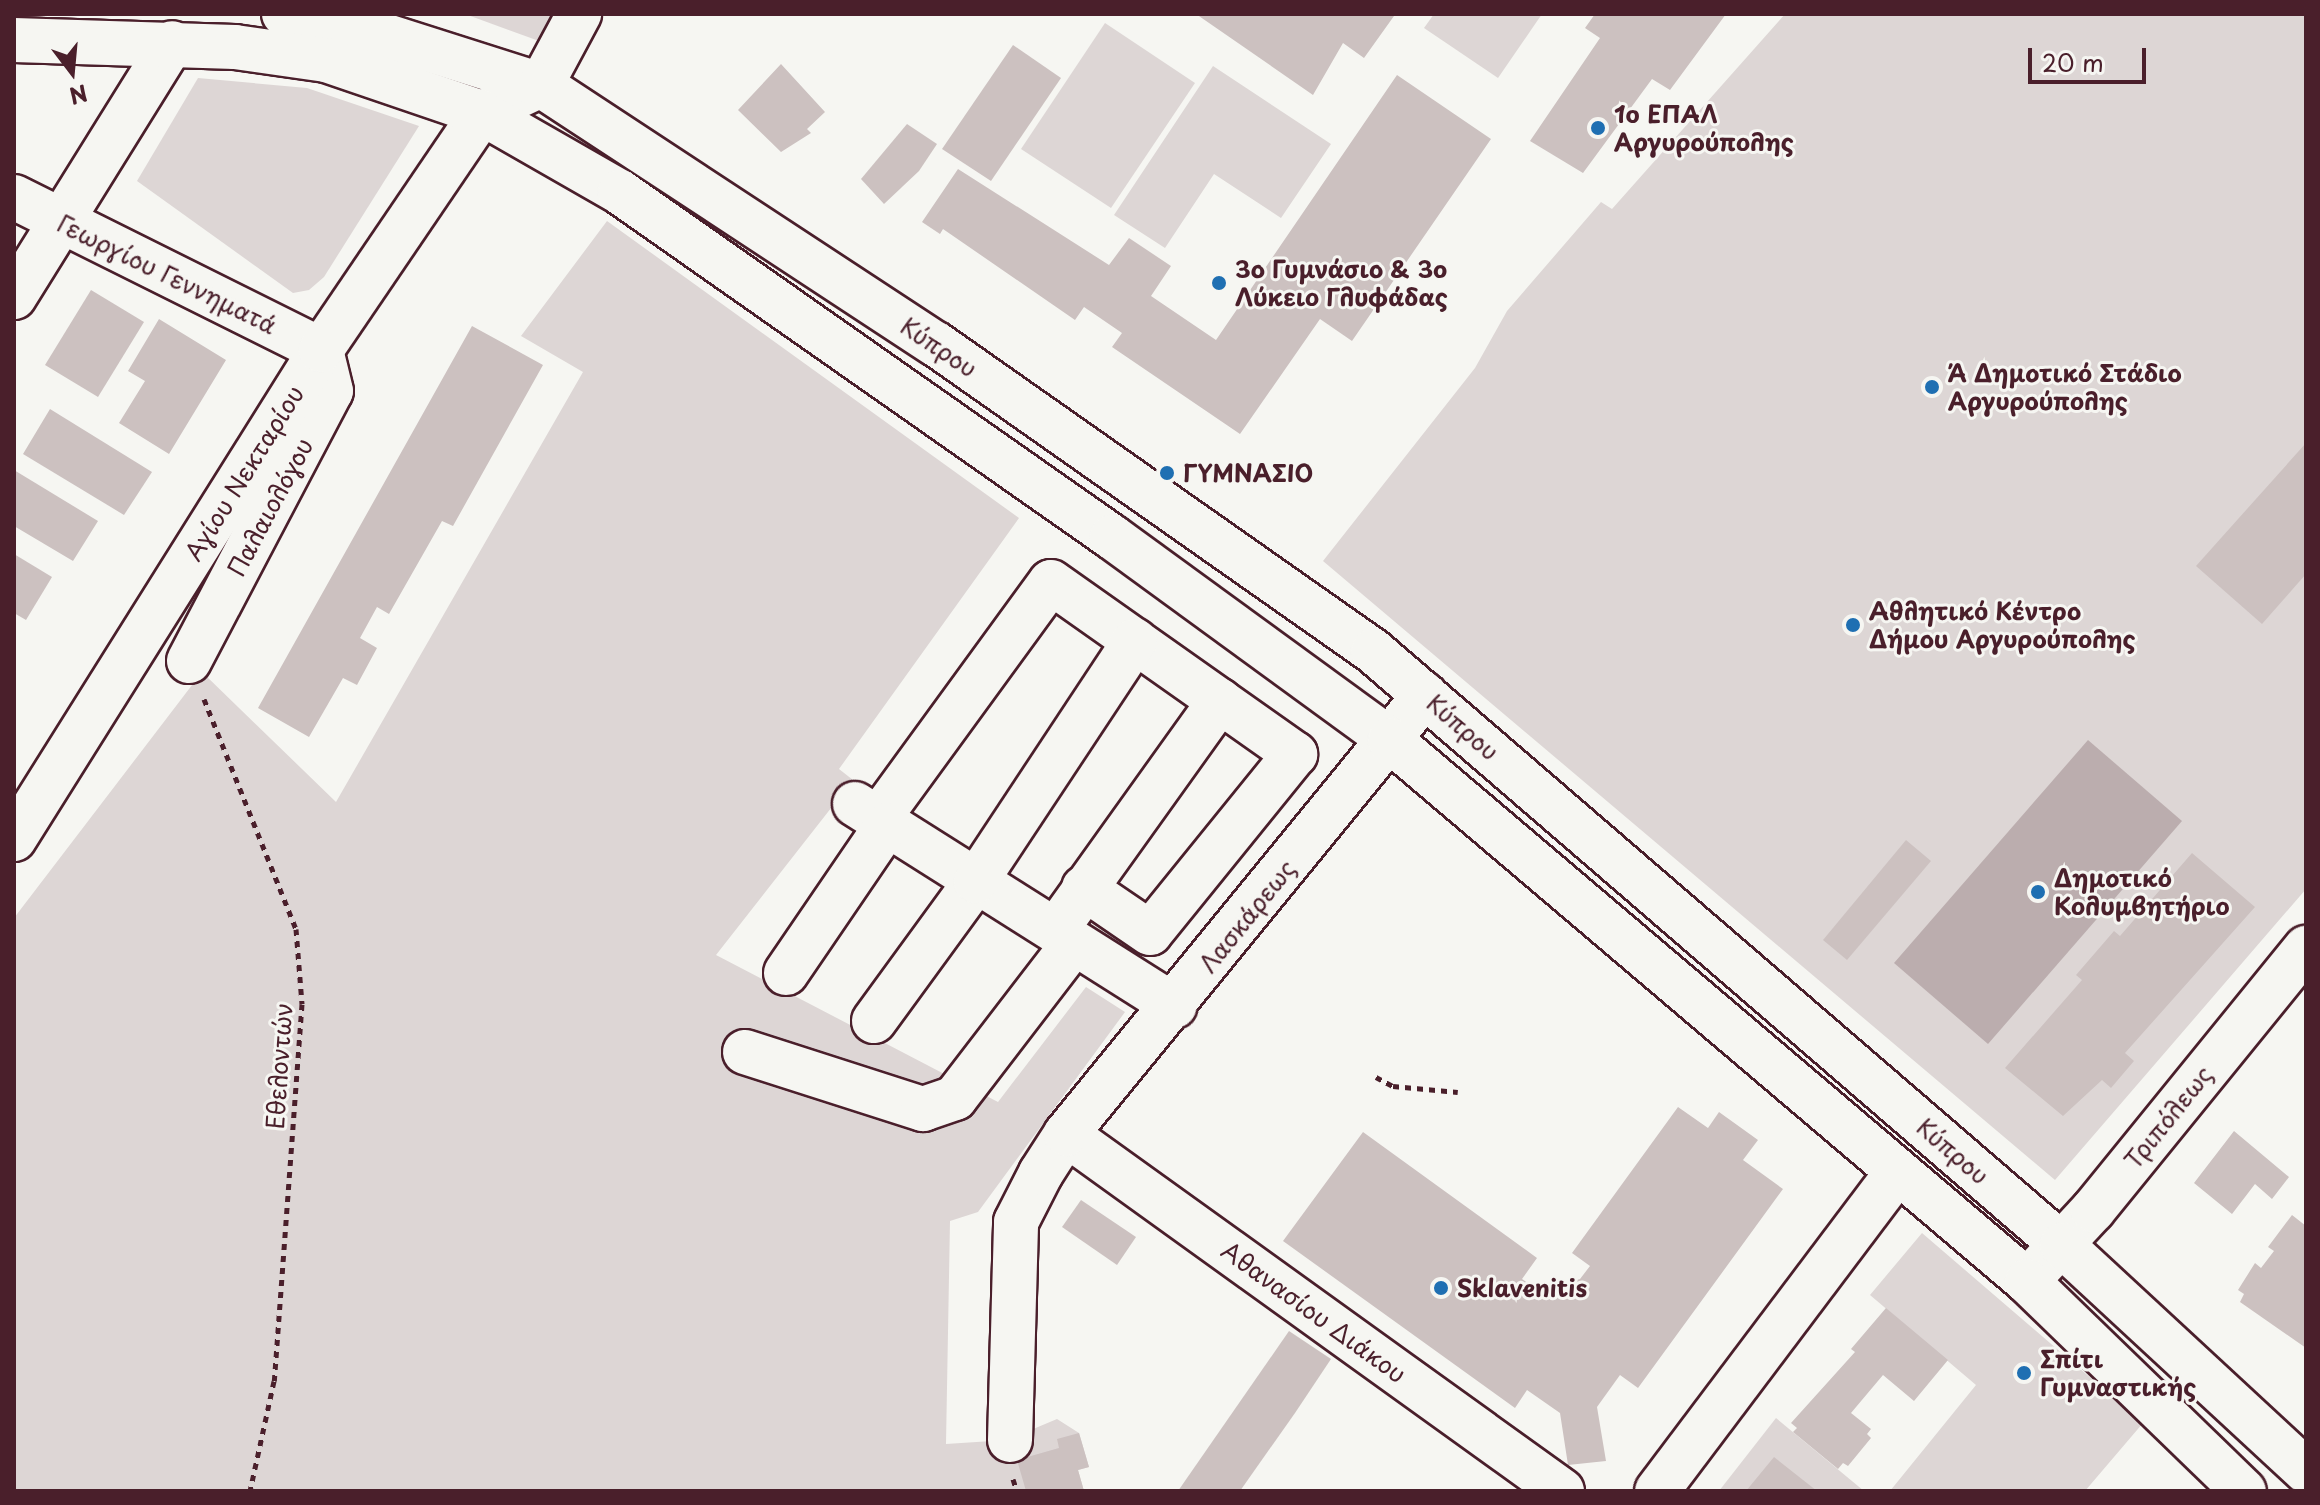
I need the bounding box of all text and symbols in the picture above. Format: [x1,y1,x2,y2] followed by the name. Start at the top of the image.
[32,32,112,112] north arrow
[2032,32,2150,82] scale bar
[2042,44,2104,80] text: 20 m
[66,77,92,114] text: N
[1614,100,1794,156] place label: 1o ΕΠΑΛ Αργυρούπολης
[1589,119,1607,137] marker: 1o ΕΠΑΛ Αργυρούπολης
[53,208,281,340] street label: Γεωργίου Γεννηματά
[1235,255,1449,311] place label: 3ο Γυμνάσιο & 3ο Λύκειο Γλυφάδας
[1210,274,1228,292] marker: 3ο Γυμνάσιο & 3ο Λύκειο Γλυφάδας
[895,311,983,383] street label: Κύπρου
[1948,359,2184,415] place label: Α΄ Δημοτικό Στάδιο Αργυρούπολης
[1923,378,1941,396] marker: Α΄ Δημοτικό Στάδιο Αργυρούπολης
[179,380,309,566] street label: Αγίου Νεκταρίου
[222,433,318,581] street label: Παλαιολόγου
[1183,459,1313,487] place label: ΓΥΜΝΑΣΙΟ
[1158,464,1176,482] marker: ΓΥΜΝΑΣΙΟ
[1869,597,2136,653] place label: Αθλητικό Κέντρο Δήμου Αργυρούπολης
[1844,616,1862,634] marker: Αθλητικό Κέντρο Δήμου Αργυρούπολης
[1421,688,1505,766] street label: Κύπρου
[1193,854,1301,978] street label: Λασκάρεως
[2054,864,2230,920] place label: Δημοτικό Κολυμβητήριο
[2029,883,2047,901] marker: Δημοτικό Κολυμβητήριο
[260,1002,298,1130] street label: Εθελοντών
[2118,1060,2218,1174] street label: Τριπόλεως
[1911,1112,1995,1190] street label: Κύπρου
[1217,1236,1411,1388] street label: Αθανασίου Διάκου
[1457,1274,1587,1302] place label: Sklavenitis
[1432,1279,1450,1297] marker: Sklavenitis
[2040,1345,2196,1401] place label: Σπίτι Γυμναστικής
[2015,1364,2033,1382] marker: Σπίτι Γυμναστικής

